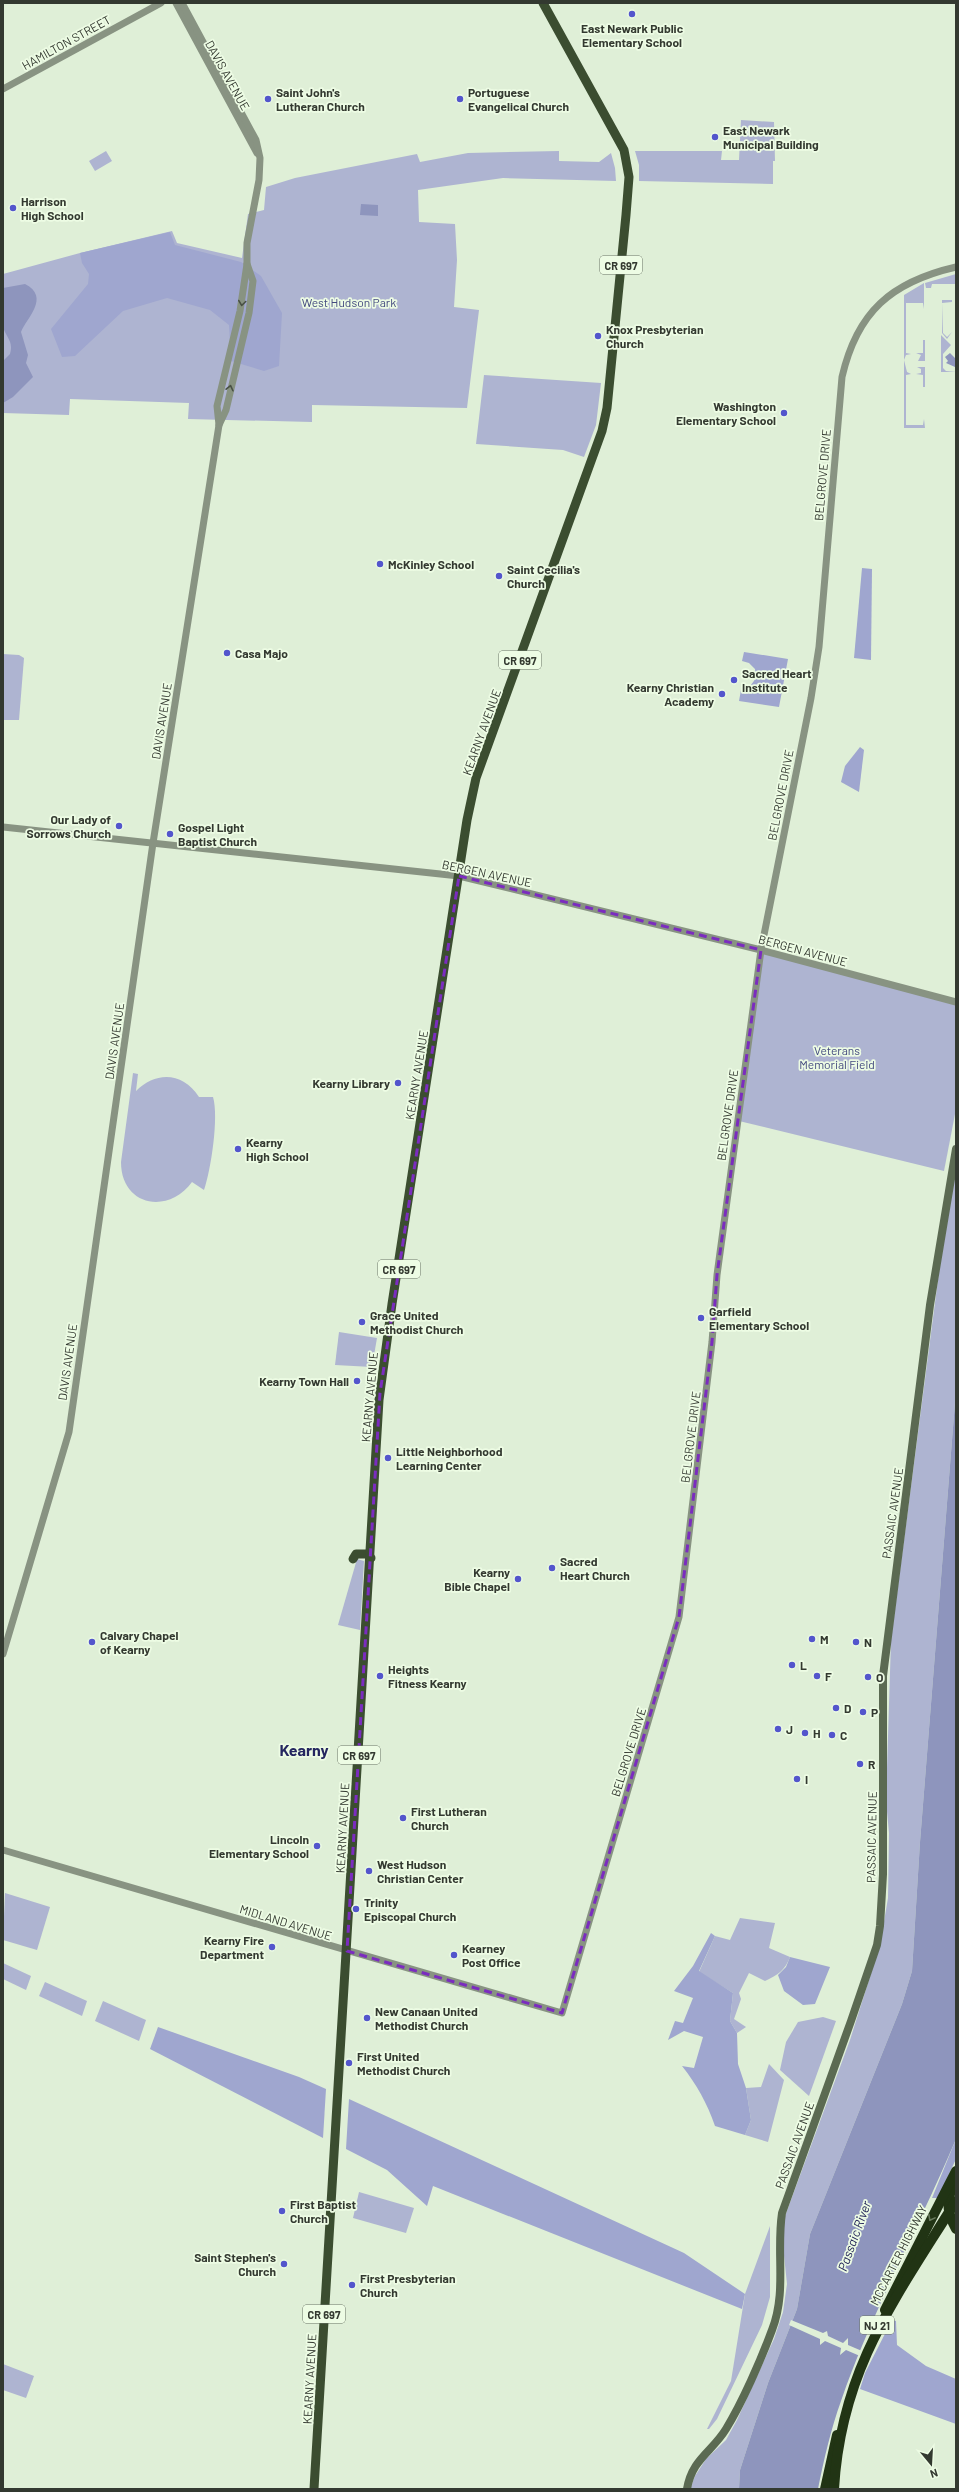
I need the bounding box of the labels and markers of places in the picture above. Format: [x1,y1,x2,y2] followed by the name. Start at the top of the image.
[627,9,637,19] marker: East Newark Public Elementary School
[581,21,684,49] place label: East Newark Public Elementary School
[276,85,365,113] place label: Saint John's Lutheran Church
[468,85,569,113] place label: Portuguese Evangelical Church
[263,94,273,104] marker: Saint John's Lutheran Church
[455,94,465,104] marker: Portuguese Evangelical Church
[723,123,819,151] place label: East Newark Municipal Building
[710,132,720,142] marker: East Newark Municipal Building
[21,194,84,222] place label: Harrison High School
[8,203,18,213] marker: Harrison High School
[606,322,704,350] place label: Knox Presbyterian Church
[593,331,603,341] marker: Knox Presbyterian Church
[676,399,776,427] place label: Washington Elementary School
[779,408,789,418] marker: Washington Elementary School
[388,557,474,571] place label: McKinley School
[375,559,385,569] marker: McKinley School
[507,562,580,590] place label: Saint Cecilia's Church
[494,571,504,581] marker: Saint Cecilia's Church
[235,646,288,660] place label: Casa Majo
[222,648,232,658] marker: Casa Majo
[742,666,812,694] place label: Sacred Heart Institute
[729,675,739,685] marker: Sacred Heart Institute
[627,680,714,708] place label: Kearny Christian Academy
[717,689,727,699] marker: Kearny Christian Academy
[27,812,111,840] place label: Our Lady of Sorrows Church
[178,820,257,848] place label: Gospel Light Baptist Church
[114,821,124,831] marker: Our Lady of Sorrows Church
[165,829,175,839] marker: Gospel Light Baptist Church
[312,1076,390,1090] place label: Kearny Library
[393,1078,403,1088] marker: Kearny Library
[246,1135,309,1163] place label: Kearny High School
[233,1144,243,1154] marker: Kearny High School
[709,1304,809,1332] place label: Garfield Elementary School
[370,1308,463,1336] place label: Grace United Methodist Church
[696,1313,706,1323] marker: Garfield Elementary School
[357,1317,367,1327] marker: Grace United Methodist Church
[259,1374,349,1388] place label: Kearny Town Hall
[352,1376,362,1386] marker: Kearny Town Hall
[396,1444,503,1472] place label: Little Neighborhood Learning Center
[383,1453,393,1463] marker: Little Neighborhood Learning Center
[560,1554,630,1582] place label: Sacred Heart Church
[547,1563,557,1573] marker: Sacred Heart Church
[444,1565,510,1593] place label: Kearny Bible Chapel
[513,1574,523,1584] marker: Kearny Bible Chapel
[100,1628,178,1656] place label: Calvary Chapel of Kearny
[820,1632,829,1646] place label: M
[807,1634,817,1644] marker: M
[864,1635,872,1649] place label: N
[87,1637,97,1647] marker: Calvary Chapel of Kearny
[851,1637,861,1647] marker: N
[800,1658,807,1672] place label: L
[787,1660,797,1670] marker: L
[388,1662,467,1690] place label: Heights Fitness Kearny
[825,1669,832,1683] place label: F
[876,1670,883,1684] place label: O
[375,1671,385,1681] marker: Heights Fitness Kearny
[812,1671,822,1681] marker: F
[863,1672,873,1682] marker: O
[844,1701,851,1715] place label: D
[831,1703,841,1713] marker: D
[871,1705,878,1719] place label: P
[858,1707,868,1717] marker: P
[786,1722,793,1736] place label: J
[773,1724,783,1734] marker: J
[813,1726,821,1740] place label: H
[800,1728,810,1738] marker: H
[840,1728,847,1742] place label: C
[827,1730,837,1740] marker: C
[868,1757,875,1771] place label: R
[855,1759,865,1769] marker: R
[805,1772,808,1786] place label: I
[792,1774,802,1784] marker: I
[411,1804,487,1832] place label: First Lutheran Church
[398,1813,408,1823] marker: First Lutheran Church
[209,1832,309,1860] place label: Lincoln Elementary School
[312,1841,322,1851] marker: Lincoln Elementary School
[377,1857,464,1885] place label: West Hudson Christian Center
[364,1866,374,1876] marker: West Hudson Christian Center
[364,1895,456,1923] place label: Trinity Episcopal Church
[351,1904,361,1914] marker: Trinity Episcopal Church
[200,1933,264,1961] place label: Kearny Fire Department
[462,1941,521,1969] place label: Kearney Post Office
[267,1942,277,1952] marker: Kearny Fire Department
[449,1950,459,1960] marker: Kearney Post Office
[375,2004,478,2032] place label: New Canaan United Methodist Church
[362,2013,372,2023] marker: New Canaan United Methodist Church
[357,2049,450,2077] place label: First United Methodist Church
[344,2058,354,2068] marker: First United Methodist Church
[290,2197,356,2225] place label: First Baptist Church
[277,2206,287,2216] marker: First Baptist Church
[194,2250,276,2278] place label: Saint Stephen's Church
[279,2259,289,2269] marker: Saint Stephen's Church
[360,2271,456,2299] place label: First Presbyterian Church
[347,2280,357,2290] marker: First Presbyterian Church

